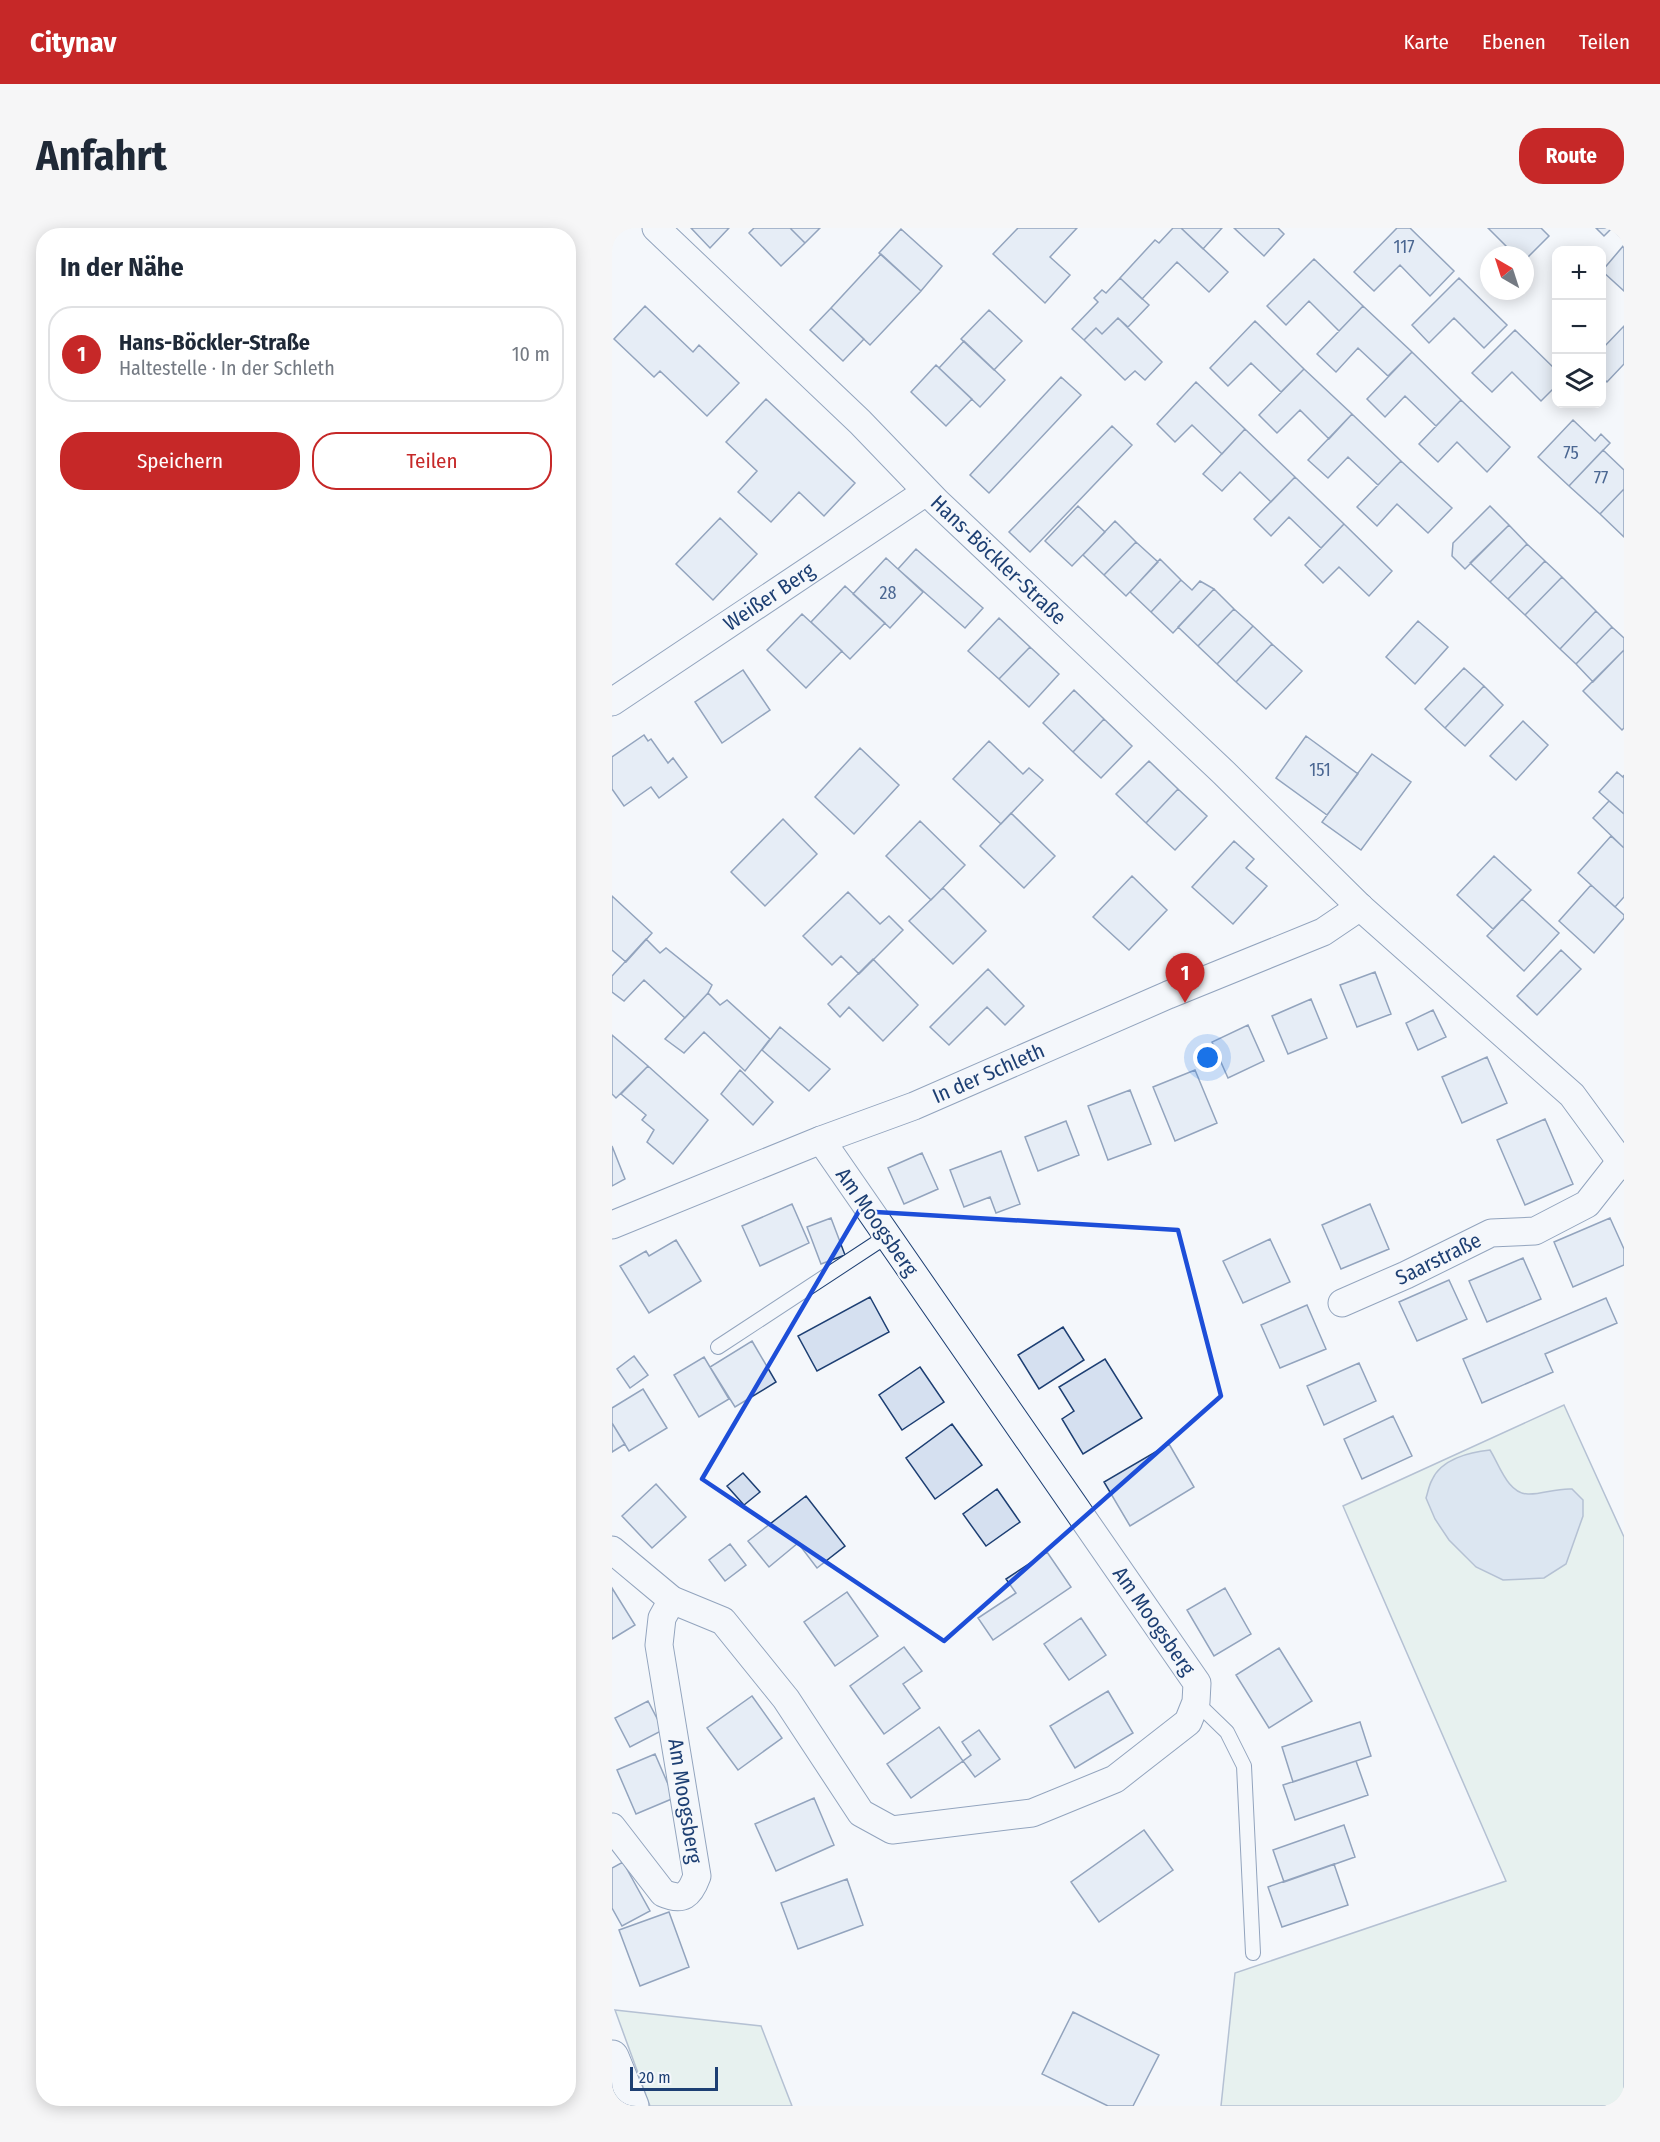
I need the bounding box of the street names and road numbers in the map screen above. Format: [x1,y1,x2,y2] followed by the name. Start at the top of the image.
[925,490,1072,630] street label: Hans-Böckler-Straße
[719,557,820,637] street label: Weißer Berg
[928,1038,1049,1109] street label: In der Schleth
[830,1163,924,1281] street label: Am Moogsberg
[1392,1227,1486,1291] street label: Saarstraße
[1107,1562,1201,1680] street label: Am Moogsberg
[662,1737,708,1866] street label: Am Moogsberg

